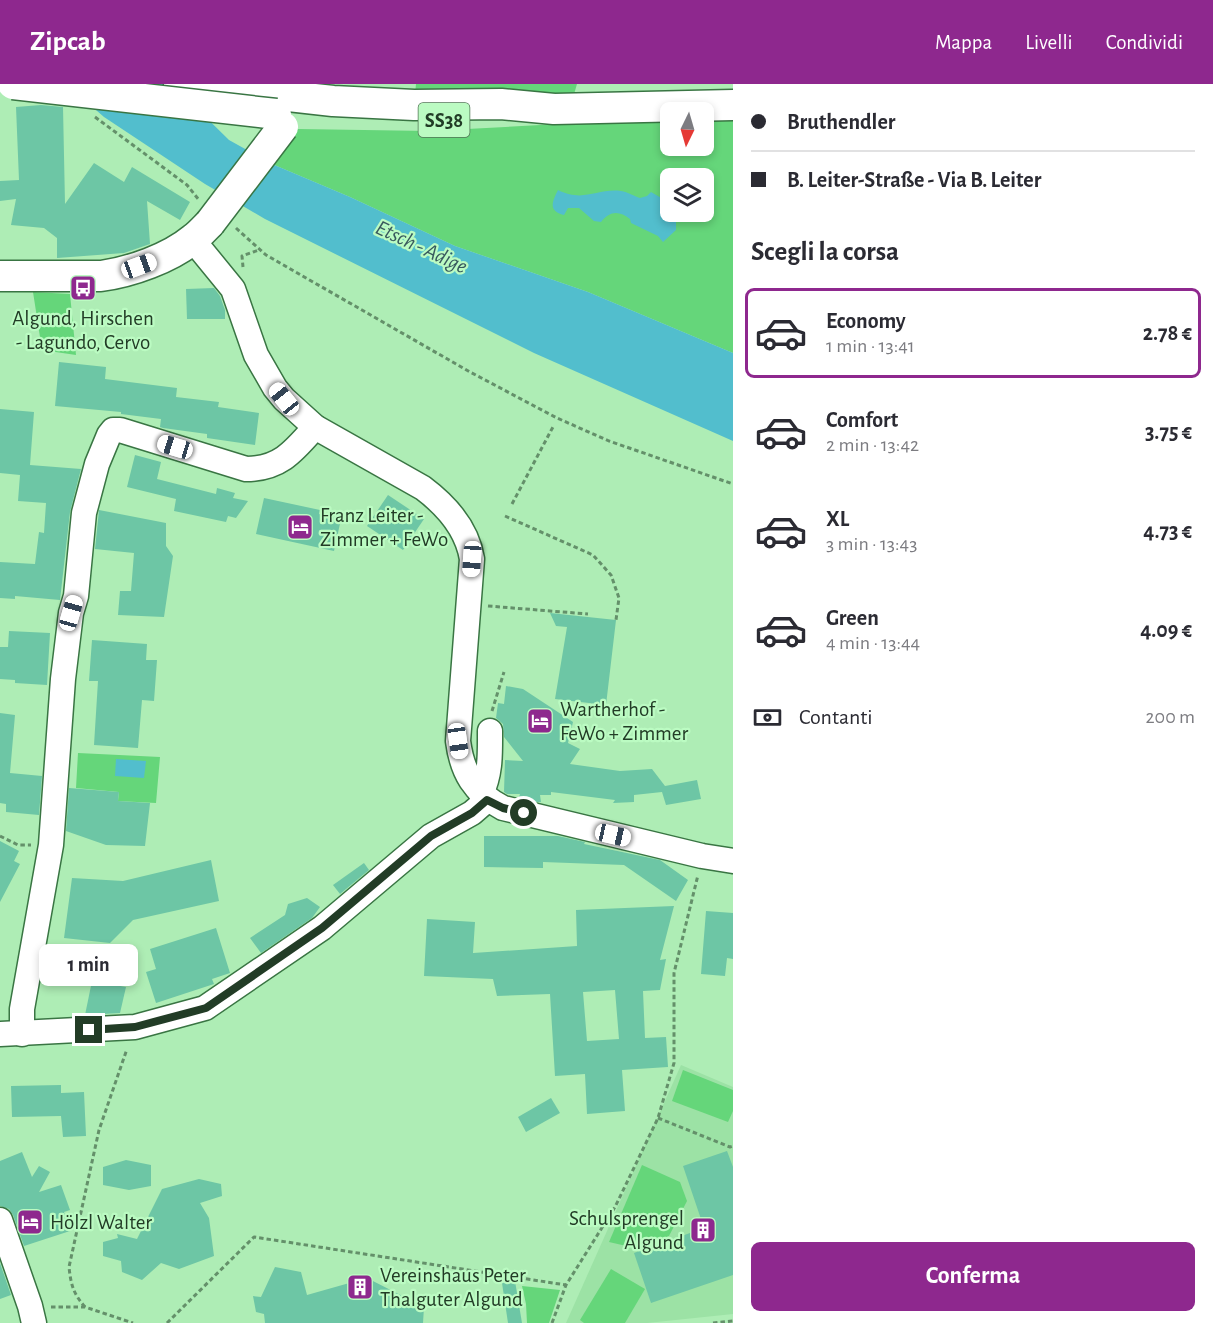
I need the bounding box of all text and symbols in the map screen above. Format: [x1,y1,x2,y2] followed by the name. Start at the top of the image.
[30,28,106,56] text: Zipcab
[935,32,992,53] text: Mappa
[1025,32,1073,53] text: Livelli
[1106,32,1183,53] text: Condividi
[660,102,714,156] north arrow
[660,102,714,222] map controls
[418,103,470,137] road number: SS38
[787,111,895,133] text: Bruthendler
[660,168,714,222] button: layers
[787,169,1041,191] text: B. Leiter-Straße - Via B. Leiter
[372,216,471,278] water label: Etsch - Adige
[751,238,899,265] text: Scegli la corsa
[119,251,159,281] car
[68,273,98,303] bus stop icon: Algund, Hirschen - Lagundo, Cervo
[754,306,808,360] icon: car
[12,308,154,353] place label: Algund, Hirschen - Lagundo, Cervo
[826,310,906,332] text: Economy
[1143,322,1192,344] text: 2.78 €
[826,336,915,356] text: 1 min · 13:41
[266,379,302,419] car
[754,405,808,459] icon: car
[826,409,898,431] text: Comfort
[1145,421,1192,443] text: 3.75 €
[155,433,195,461] car
[826,435,919,455] text: 2 min · 13:42
[754,504,808,558] icon: car
[320,505,448,550] place label: Franz Leiter - Zimmer + FeWo
[826,508,849,530] text: XL
[285,512,315,542] hotel icon: Franz Leiter - Zimmer + FeWo
[1143,520,1192,542] text: 4.73 €
[826,534,917,554] text: 3 min · 13:43
[462,540,482,578] car
[57,593,85,633] car
[754,603,808,657] icon: car
[826,607,879,629] text: Green
[1140,619,1192,641] text: 4.09 €
[826,633,920,653] text: 4 min · 13:44
[560,699,688,744] place label: Wartherhof - FeWo + Zimmer
[751,701,784,734] icon: cash
[525,706,555,736] hotel icon: Wartherhof - FeWo + Zimmer
[799,706,873,728] text: Contanti
[1145,707,1195,727] text: 200 m
[447,722,469,760] car
[510,799,537,826] route start
[593,822,633,848] car
[40,943,138,985] callout: 1 min
[67,955,110,975] text: 1 min
[75,1016,102,1043] route end
[15,1207,45,1237] hotel icon: Hölzl Walter
[569,1208,684,1253] place label: Schulsprengel Algund
[50,1212,152,1233] place label: Hölzl Walter
[688,1215,718,1245] building icon: Schulsprengel Algund
[751,1242,1195,1311] button: Conferma
[380,1265,526,1310] place label: Vereinshaus Peter Thalguter Algund
[345,1272,375,1302] building icon: Vereinshaus Peter Thalguter Algund

